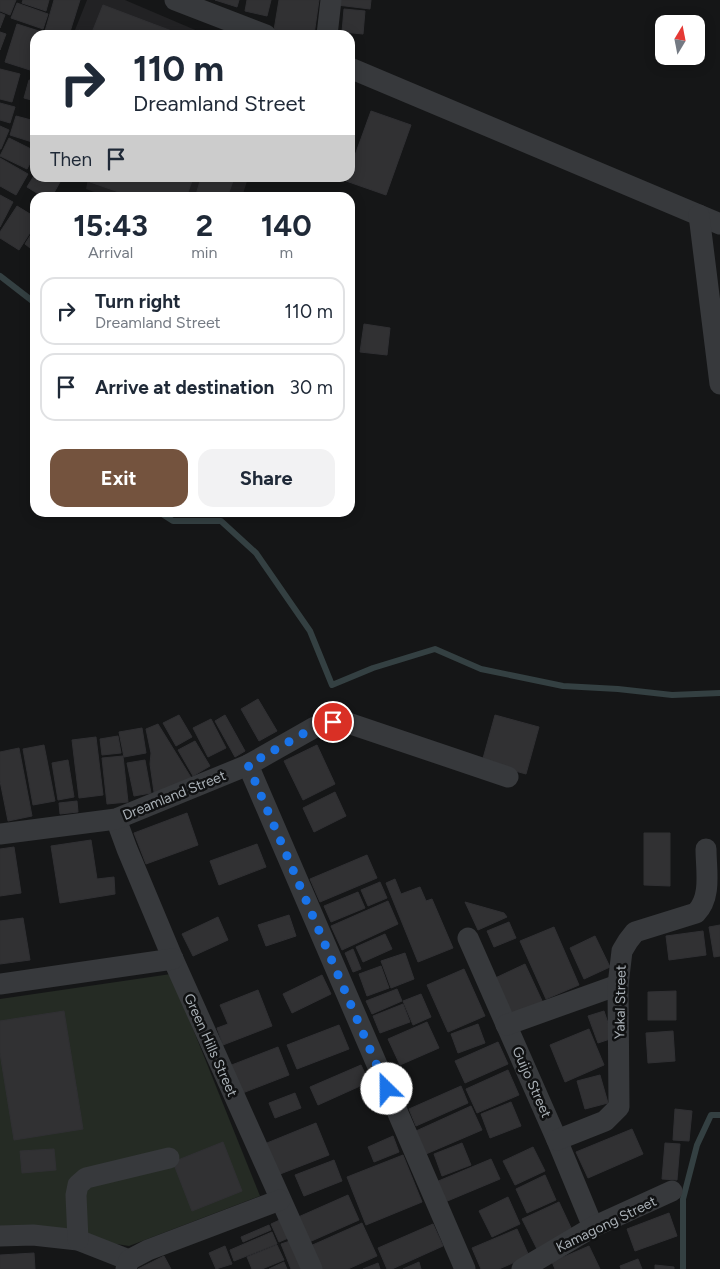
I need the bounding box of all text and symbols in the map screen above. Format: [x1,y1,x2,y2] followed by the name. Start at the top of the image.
[655,15,705,65] north arrow
[655,15,705,65] map controls
[133,48,224,90] text: 110 m
[50,50,115,115] icon: right
[133,90,306,117] text: Dreamland Street
[102,145,130,173] icon: arrive
[50,148,92,171] text: Then
[73,207,148,244] text: 15:43
[196,207,213,244] text: 2
[261,207,312,244] text: 140
[88,243,133,262] text: Arrival
[191,243,217,262] text: min
[279,243,293,262] text: m
[95,290,181,313] text: Turn right
[52,297,80,325] icon: right
[284,300,333,323] text: 110 m
[95,313,221,332] text: Dreamland Street
[52,373,80,401] icon: arrive
[95,376,274,399] text: Arrive at destination
[290,376,333,399] text: 30 m
[50,449,188,507] button: Exit
[198,449,335,507] button: Share
[312,701,354,743] pin
[319,708,347,736] icon: arrive
[120,767,228,824] street label: Dreamland Street
[611,965,630,1039] street label: Yakal Street
[180,991,241,1099] street label: Green Hills Street
[508,1044,555,1120] street label: Guijo Street
[360,1062,412,1114] position arrow
[553,1193,659,1256] street label: Kamagong Street

